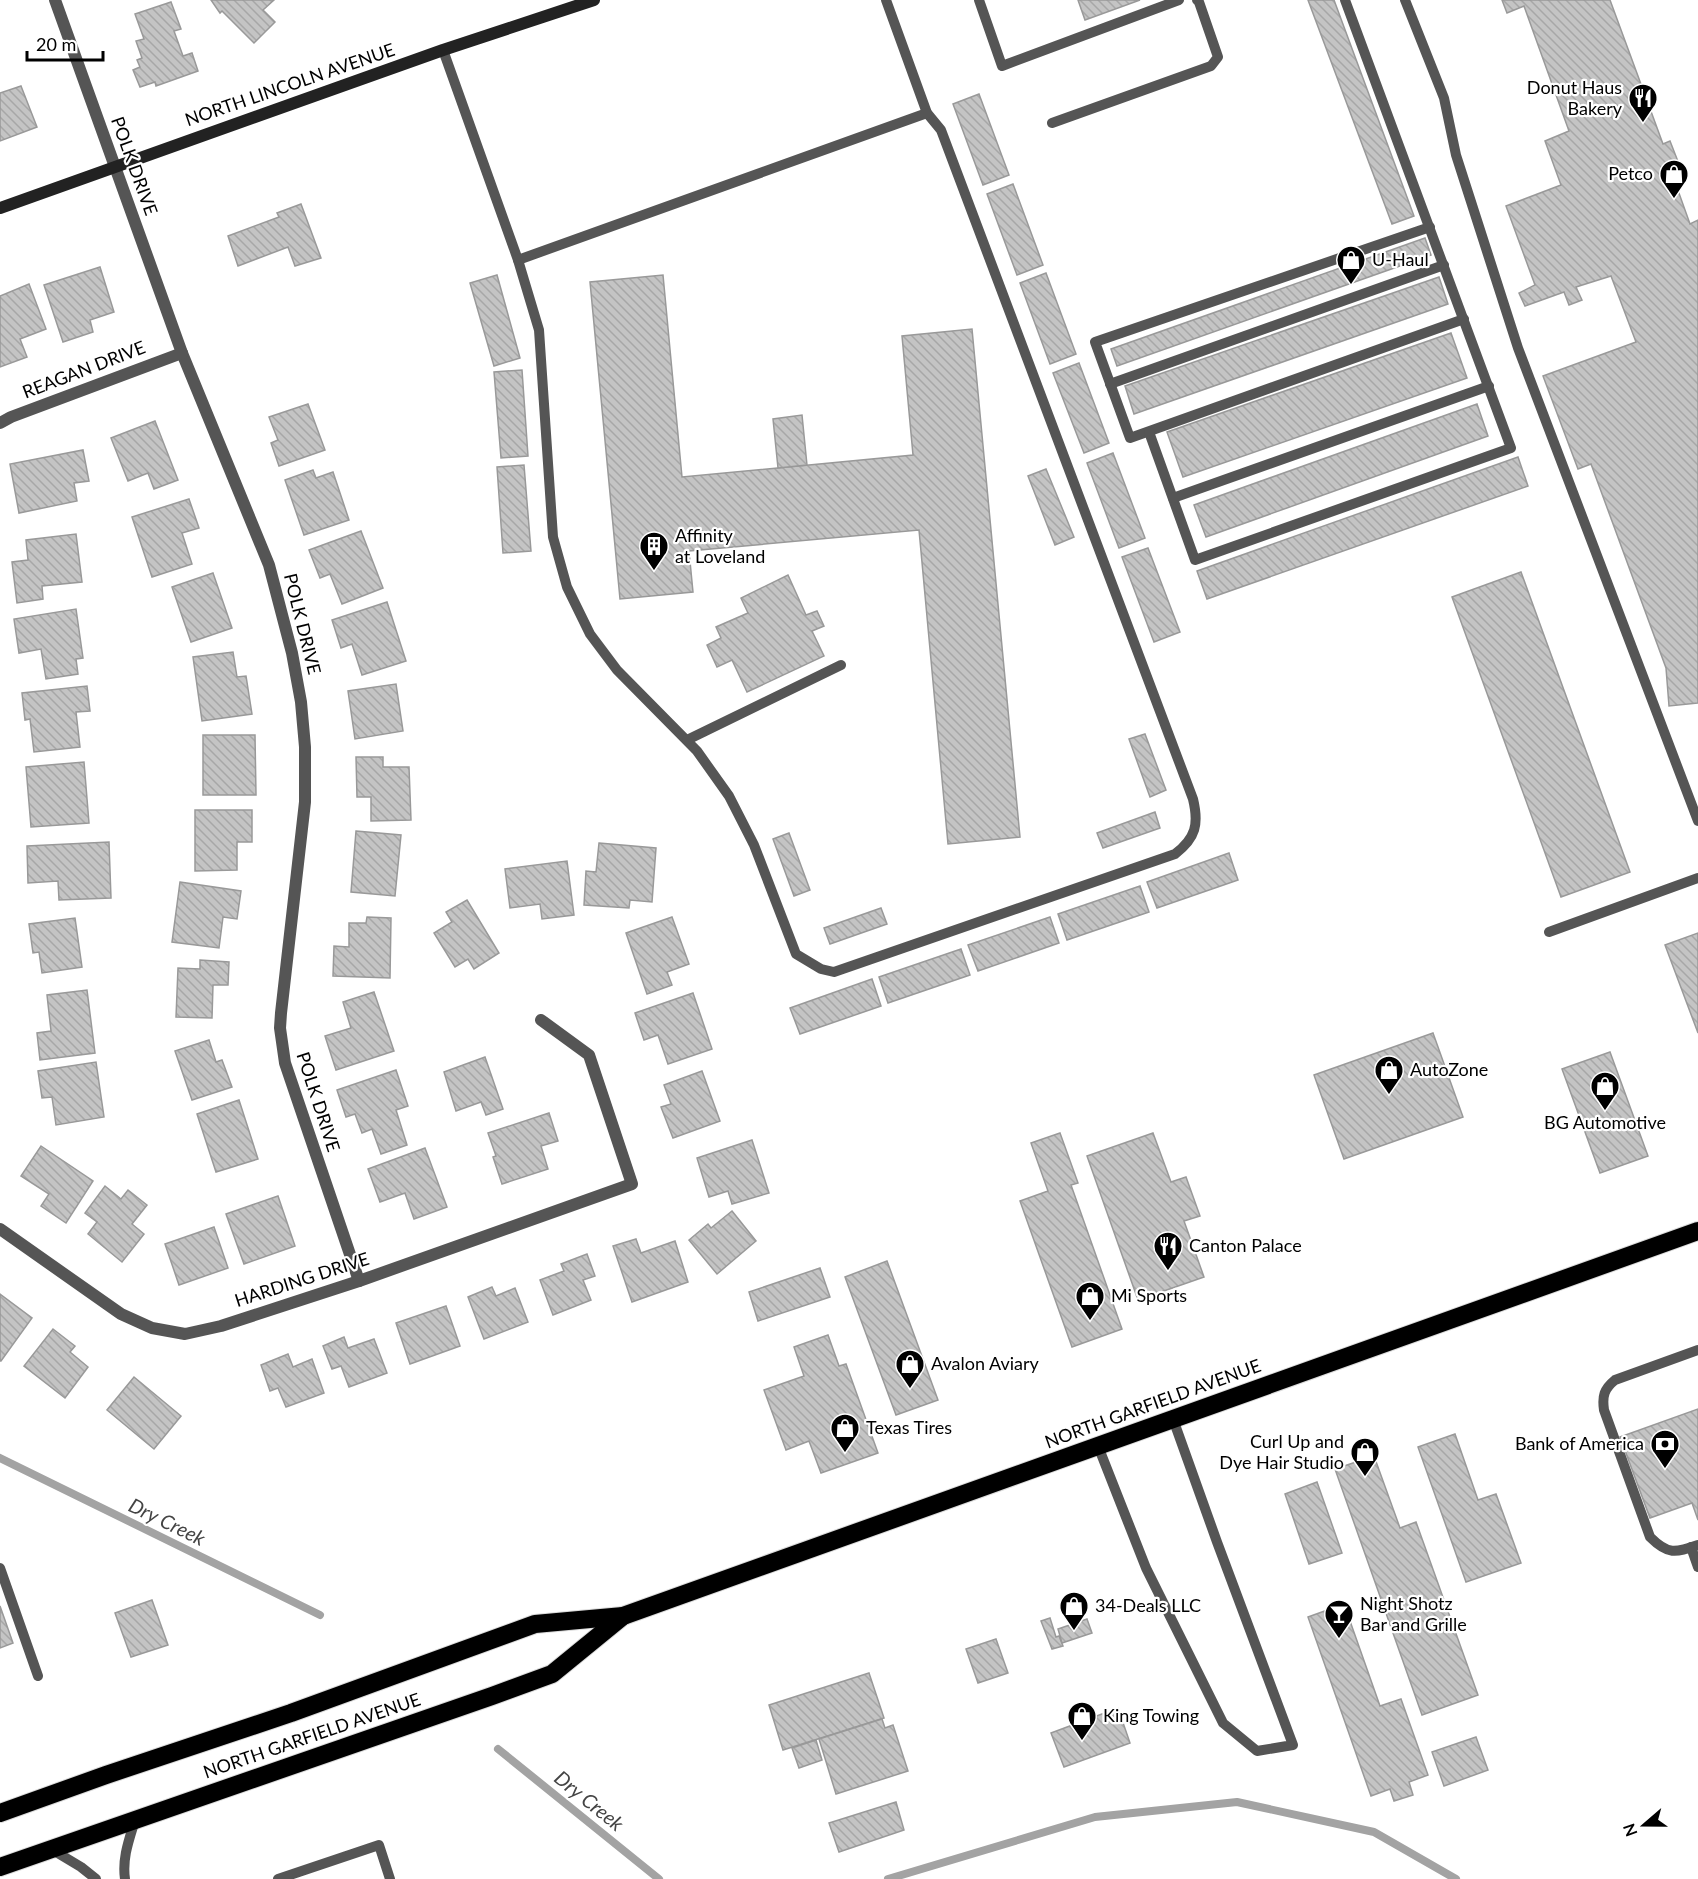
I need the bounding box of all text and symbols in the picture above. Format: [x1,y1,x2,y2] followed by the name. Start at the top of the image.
[27,24,104,62] scale bar
[36,33,76,55] text: 20 m
[182,38,397,130] street label: NORTH LINCOLN AVENUE
[1527,76,1623,119] place label: Donut Haus Bakery
[1627,82,1659,124] restaurant icon: Donut Haus Bakery
[107,113,163,218] street label: POLK DRIVE
[1658,158,1690,200] shop icon: Petco
[1608,162,1653,184] place label: Petco
[1335,244,1367,286] shop icon: U-Haul
[1372,248,1429,270] place label: U-Haul
[19,336,148,403] street label: REAGAN DRIVE
[675,524,765,567] place label: Affinity at Loveland
[638,530,670,572] building icon: Affinity at Loveland
[280,571,326,677] street label: POLK DRIVE
[292,1049,345,1154] street label: POLK DRIVE
[1373,1054,1405,1096] shop icon: AutoZone
[1410,1058,1488,1080] place label: AutoZone
[1589,1070,1621,1112] shop icon: BG Automotive
[1544,1111,1666,1133] place label: BG Automotive
[1152,1230,1184,1272] restaurant icon: Canton Palace
[1189,1234,1302,1256] place label: Canton Palace
[232,1247,372,1311] street label: HARDING DRIVE
[1074,1280,1106,1322] shop icon: Mi Sports
[1111,1284,1187,1306] place label: Mi Sports
[894,1348,926,1390] shop icon: Avalon Aviary
[931,1352,1040,1374] place label: Avalon Aviary
[1042,1354,1264,1452] street label: NORTH GARFIELD AVENUE
[829,1412,861,1454] shop icon: Texas Tires
[866,1416,952,1438] place label: Texas Tires
[1649,1428,1681,1470] bank icon: Bank of America
[1219,1430,1344,1473] place label: Curl Up and Dye Hair Studio
[1515,1432,1644,1454] place label: Bank of America
[1349,1436,1381,1478] shop icon: Curl Up and Dye Hair Studio
[125,1492,210,1550] water label: Dry Creek
[1058,1590,1090,1632] shop icon: 34-Deals LLC
[1360,1592,1467,1635] place label: Night Shotz Bar and Grille
[1095,1594,1201,1616] place label: 34-Deals LLC
[1323,1598,1355,1640] bar icon: Night Shotz Bar and Grille
[200,1688,423,1783] street label: NORTH GARFIELD AVENUE
[1066,1700,1098,1742] shop icon: King Towing
[1103,1704,1199,1726] place label: King Towing
[550,1765,629,1836] water label: Dry Creek
[1614,1795,1674,1855] north arrow
[1618,1821,1640,1839] text: N

